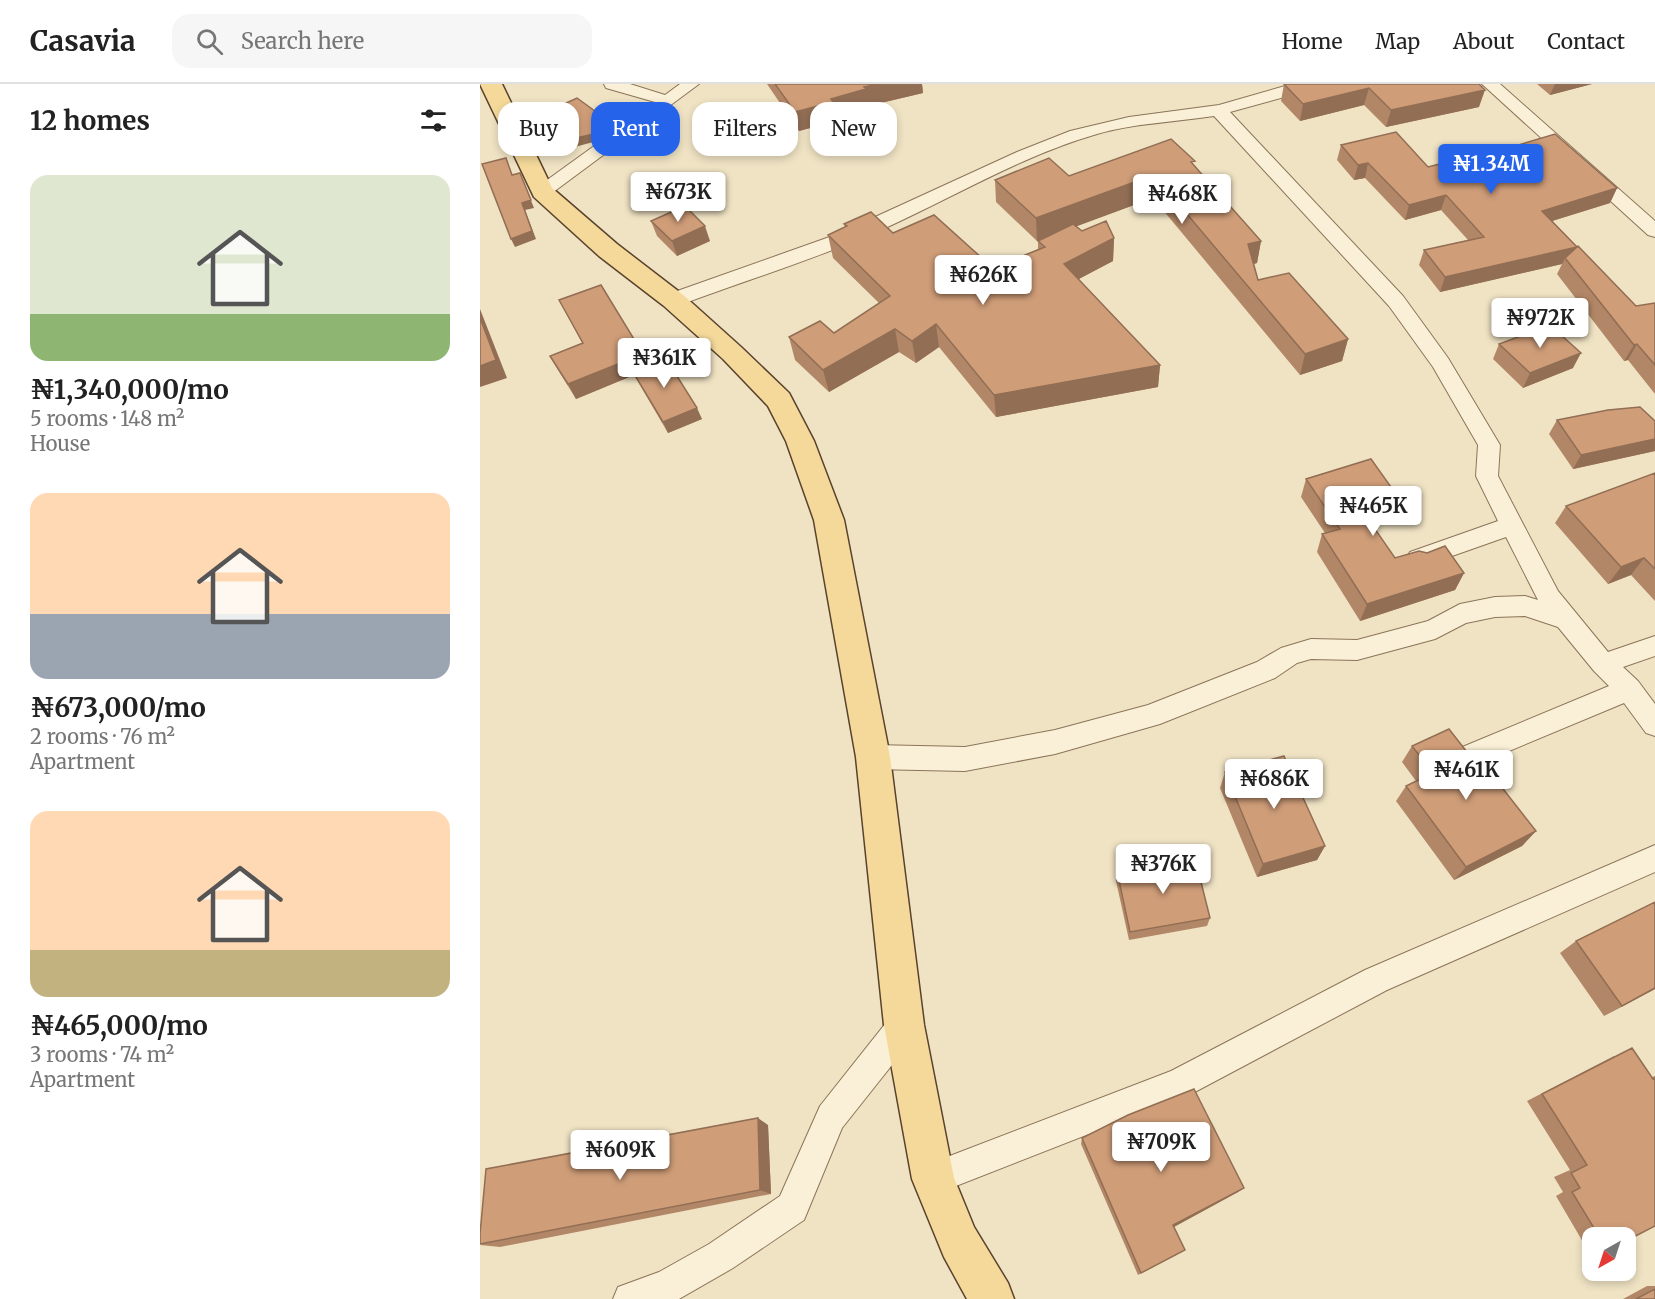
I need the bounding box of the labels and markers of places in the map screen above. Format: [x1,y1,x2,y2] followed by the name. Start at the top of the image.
[1442,144,1540,195] pin: ₦1.34M
[636,172,720,223] pin: ₦673K
[1140,174,1224,225] pin: ₦468K
[941,255,1025,306] pin: ₦626K
[1498,298,1582,349] pin: ₦972K
[622,338,706,389] pin: ₦361K
[1331,486,1415,537] pin: ₦465K
[1424,750,1508,801] pin: ₦461K
[1232,759,1316,810] pin: ₦686K
[1121,844,1205,895] pin: ₦376K
[1119,1122,1203,1173] pin: ₦709K
[578,1130,662,1181] pin: ₦609K

